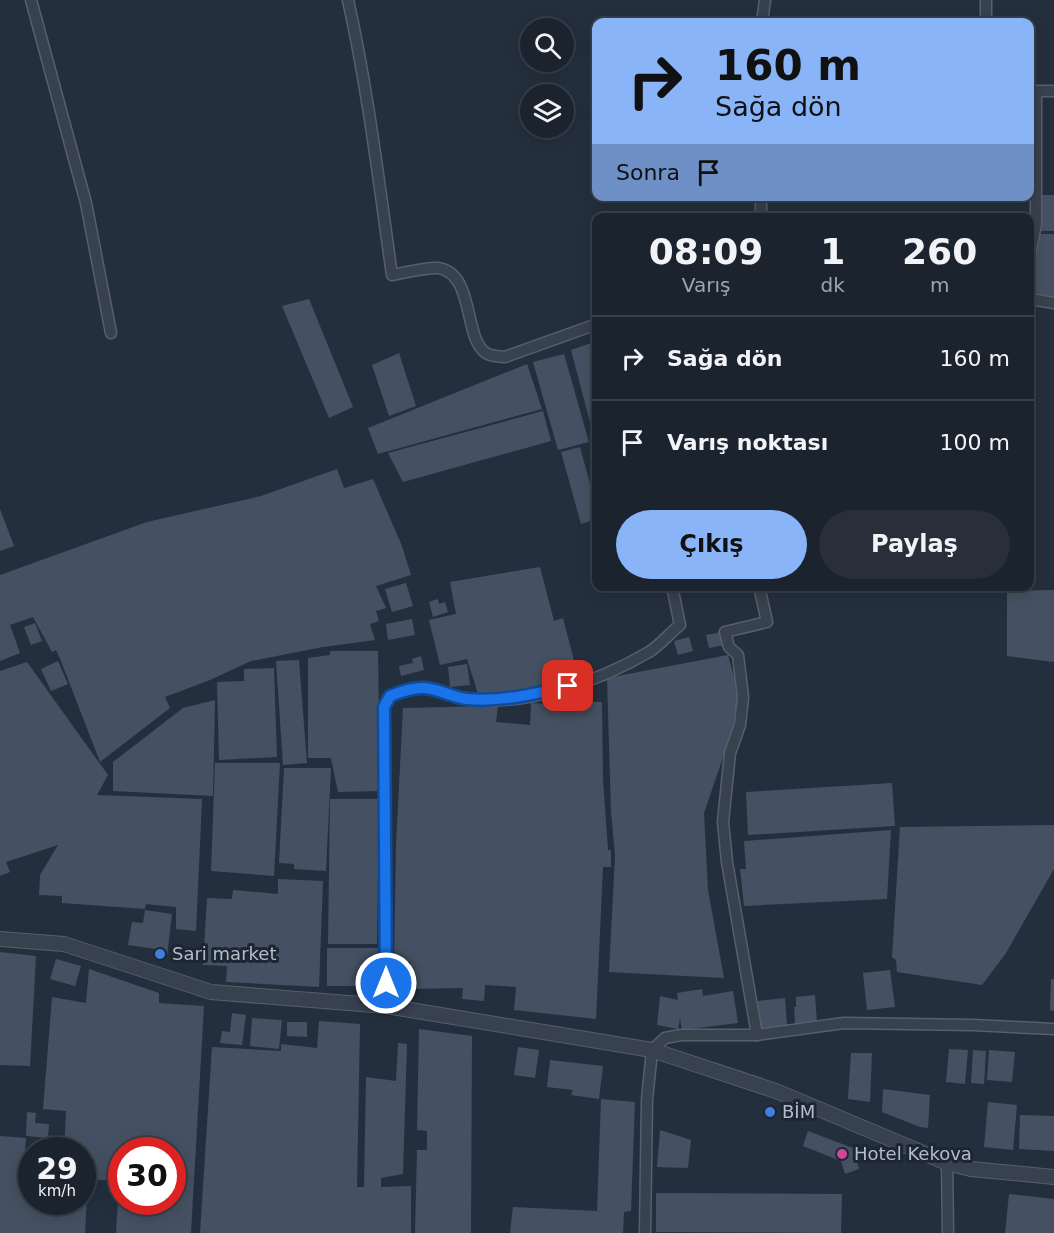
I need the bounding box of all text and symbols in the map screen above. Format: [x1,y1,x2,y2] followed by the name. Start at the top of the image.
[520,18,574,138] map controls
[520,18,574,72] button: search
[715,41,861,90] text: 160 m
[616,42,694,120] icon: right
[520,84,574,138] button: layers
[715,91,842,122] text: Sağa dön
[692,156,725,189] icon: arrive
[616,160,680,185] text: Sonra
[649,231,763,272] text: 08:09
[820,231,845,272] text: 1
[902,231,977,272] text: 260
[682,273,730,297] text: Varış
[821,273,845,297] text: dk
[930,273,949,297] text: m
[616,342,649,375] icon: right
[667,346,782,371] text: Sağa dön
[940,346,1010,371] text: 160 m
[616,426,649,459] icon: arrive
[667,430,828,455] text: Varış noktası
[940,430,1010,455] text: 100 m
[616,510,807,579] button: Çıkış
[819,510,1010,579] button: Paylaş
[542,660,593,711] pin
[551,669,584,702] icon: arrive
[172,943,276,964] place label: Sari market
[153,947,167,961] marker: Sari market
[354,951,418,1015] position arrow
[782,1101,815,1122] place label: BİM
[763,1105,777,1119] marker: BİM
[108,1137,186,1215] speed limit sign: 30
[854,1143,972,1164] place label: Hotel Kekova
[835,1147,849,1161] marker: Hotel Kekova
[36,1151,78,1186] text: 29
[38,1182,76,1200] text: km/h

